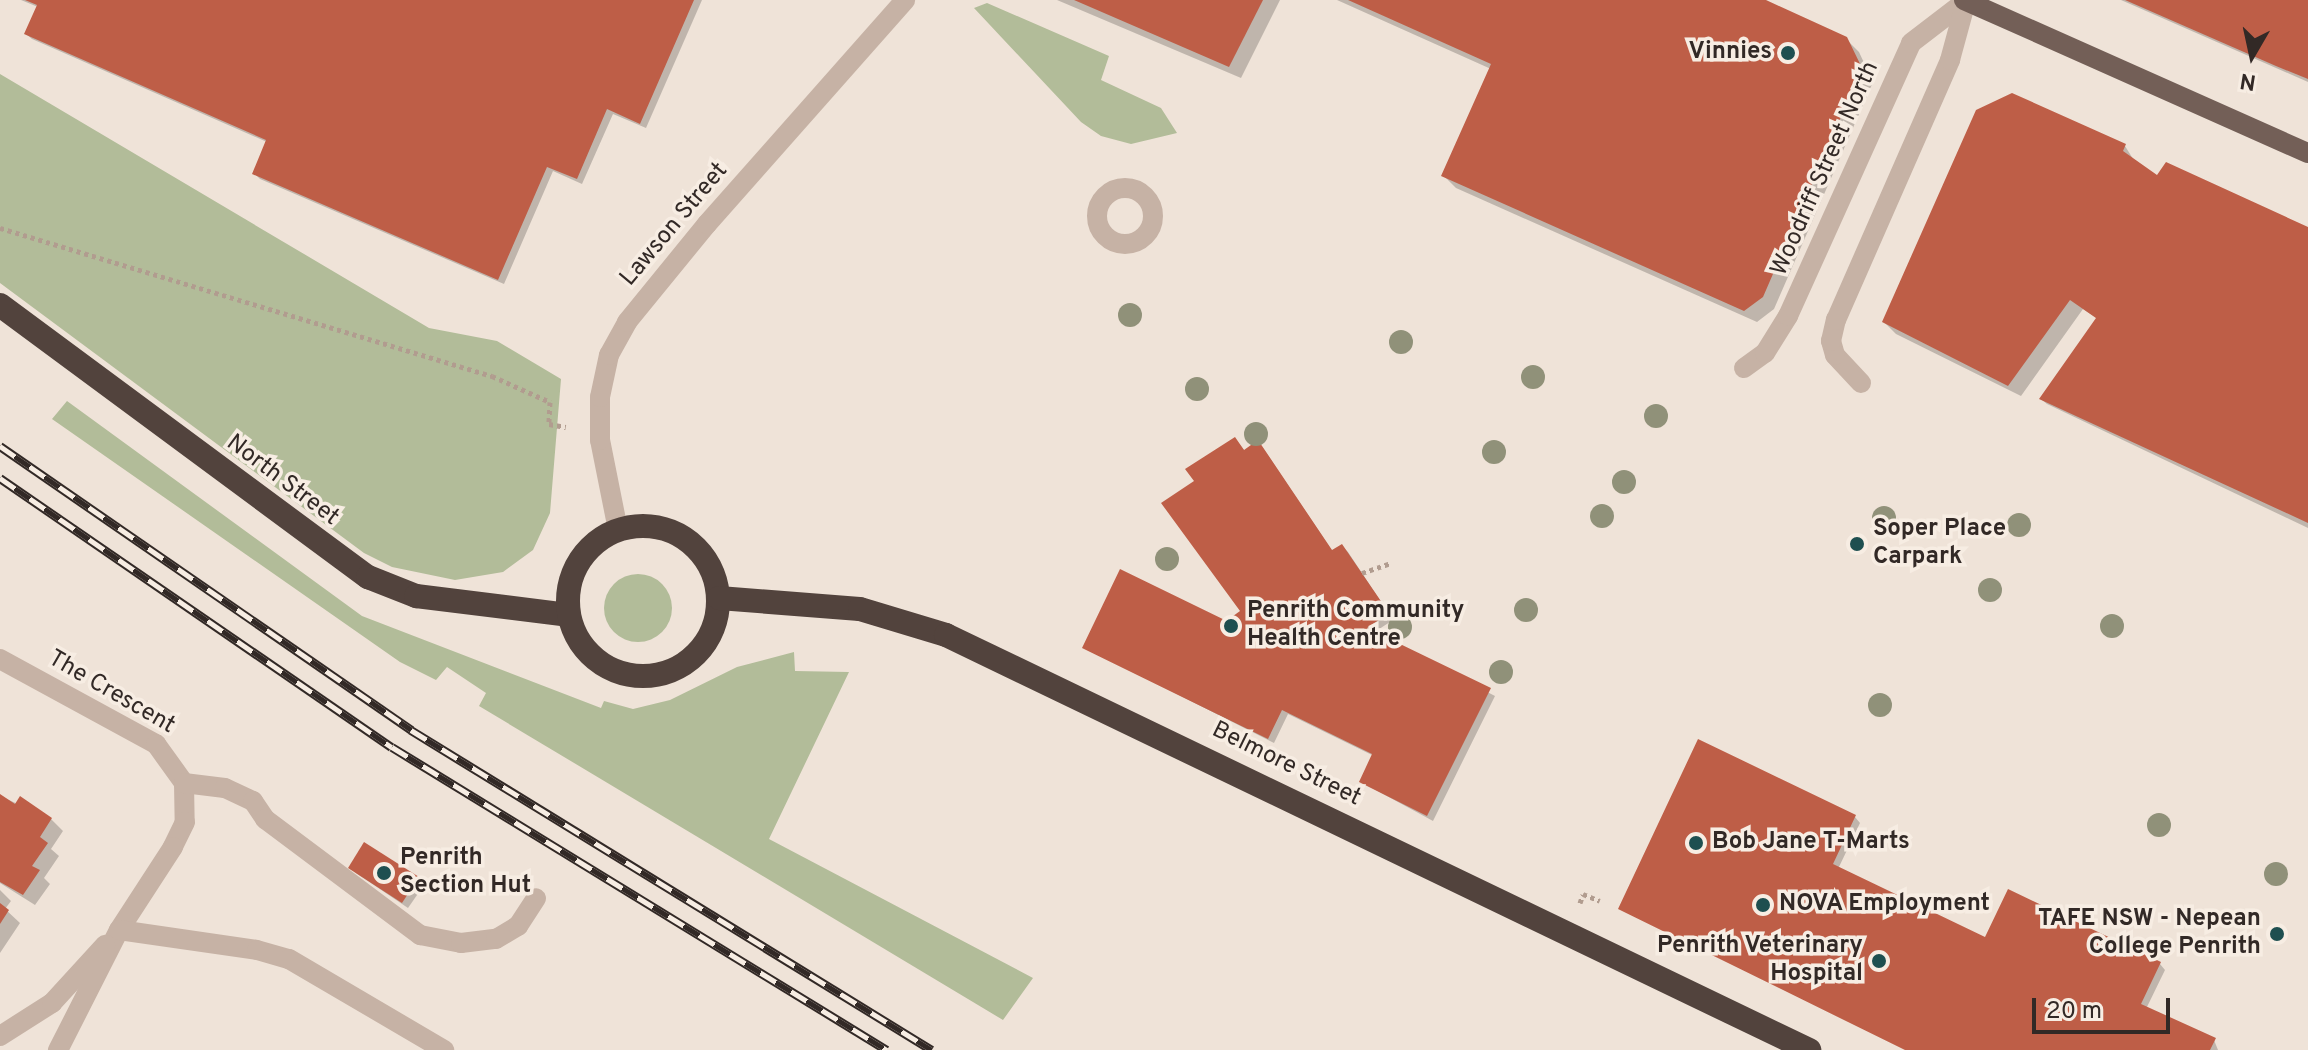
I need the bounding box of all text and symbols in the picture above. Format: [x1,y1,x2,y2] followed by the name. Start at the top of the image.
[2212,16,2292,96] north arrow
[1689,39,1772,67] place label: Vinnies
[1779,44,1797,62] marker: Vinnies
[1766,57,1886,281] street label: Woodriff Street North
[2238,66,2258,95] text: N
[615,157,735,293] street label: Lawson Street
[220,429,344,533] street label: North Street
[1873,516,2006,572] place label: Soper Place Carpark
[1848,535,1866,553] marker: Soper Place Carpark
[1247,598,1464,654] place label: Penrith Community Health Centre
[1222,617,1240,635] marker: Penrith Community Health Centre
[42,645,180,741] street label: The Crescent
[1207,716,1365,814] street label: Belmore Street
[1712,829,1910,857] place label: Bob Jane T-Marts
[1687,834,1705,852] marker: Bob Jane T-Marts
[400,845,531,901] place label: Penrith Section Hut
[375,864,393,882] marker: Penrith Section Hut
[1779,891,1991,919] place label: NOVA Employment
[1754,896,1772,914] marker: NOVA Employment
[2038,906,2261,962] place label: TAFE NSW - Nepean College Penrith
[2268,925,2286,943] marker: TAFE NSW - Nepean College Penrith
[1656,933,1863,989] place label: Penrith Veterinary Hospital
[1870,952,1888,970] marker: Penrith Veterinary Hospital
[2036,982,2174,1032] scale bar
[2046,997,2102,1027] text: 20 m

